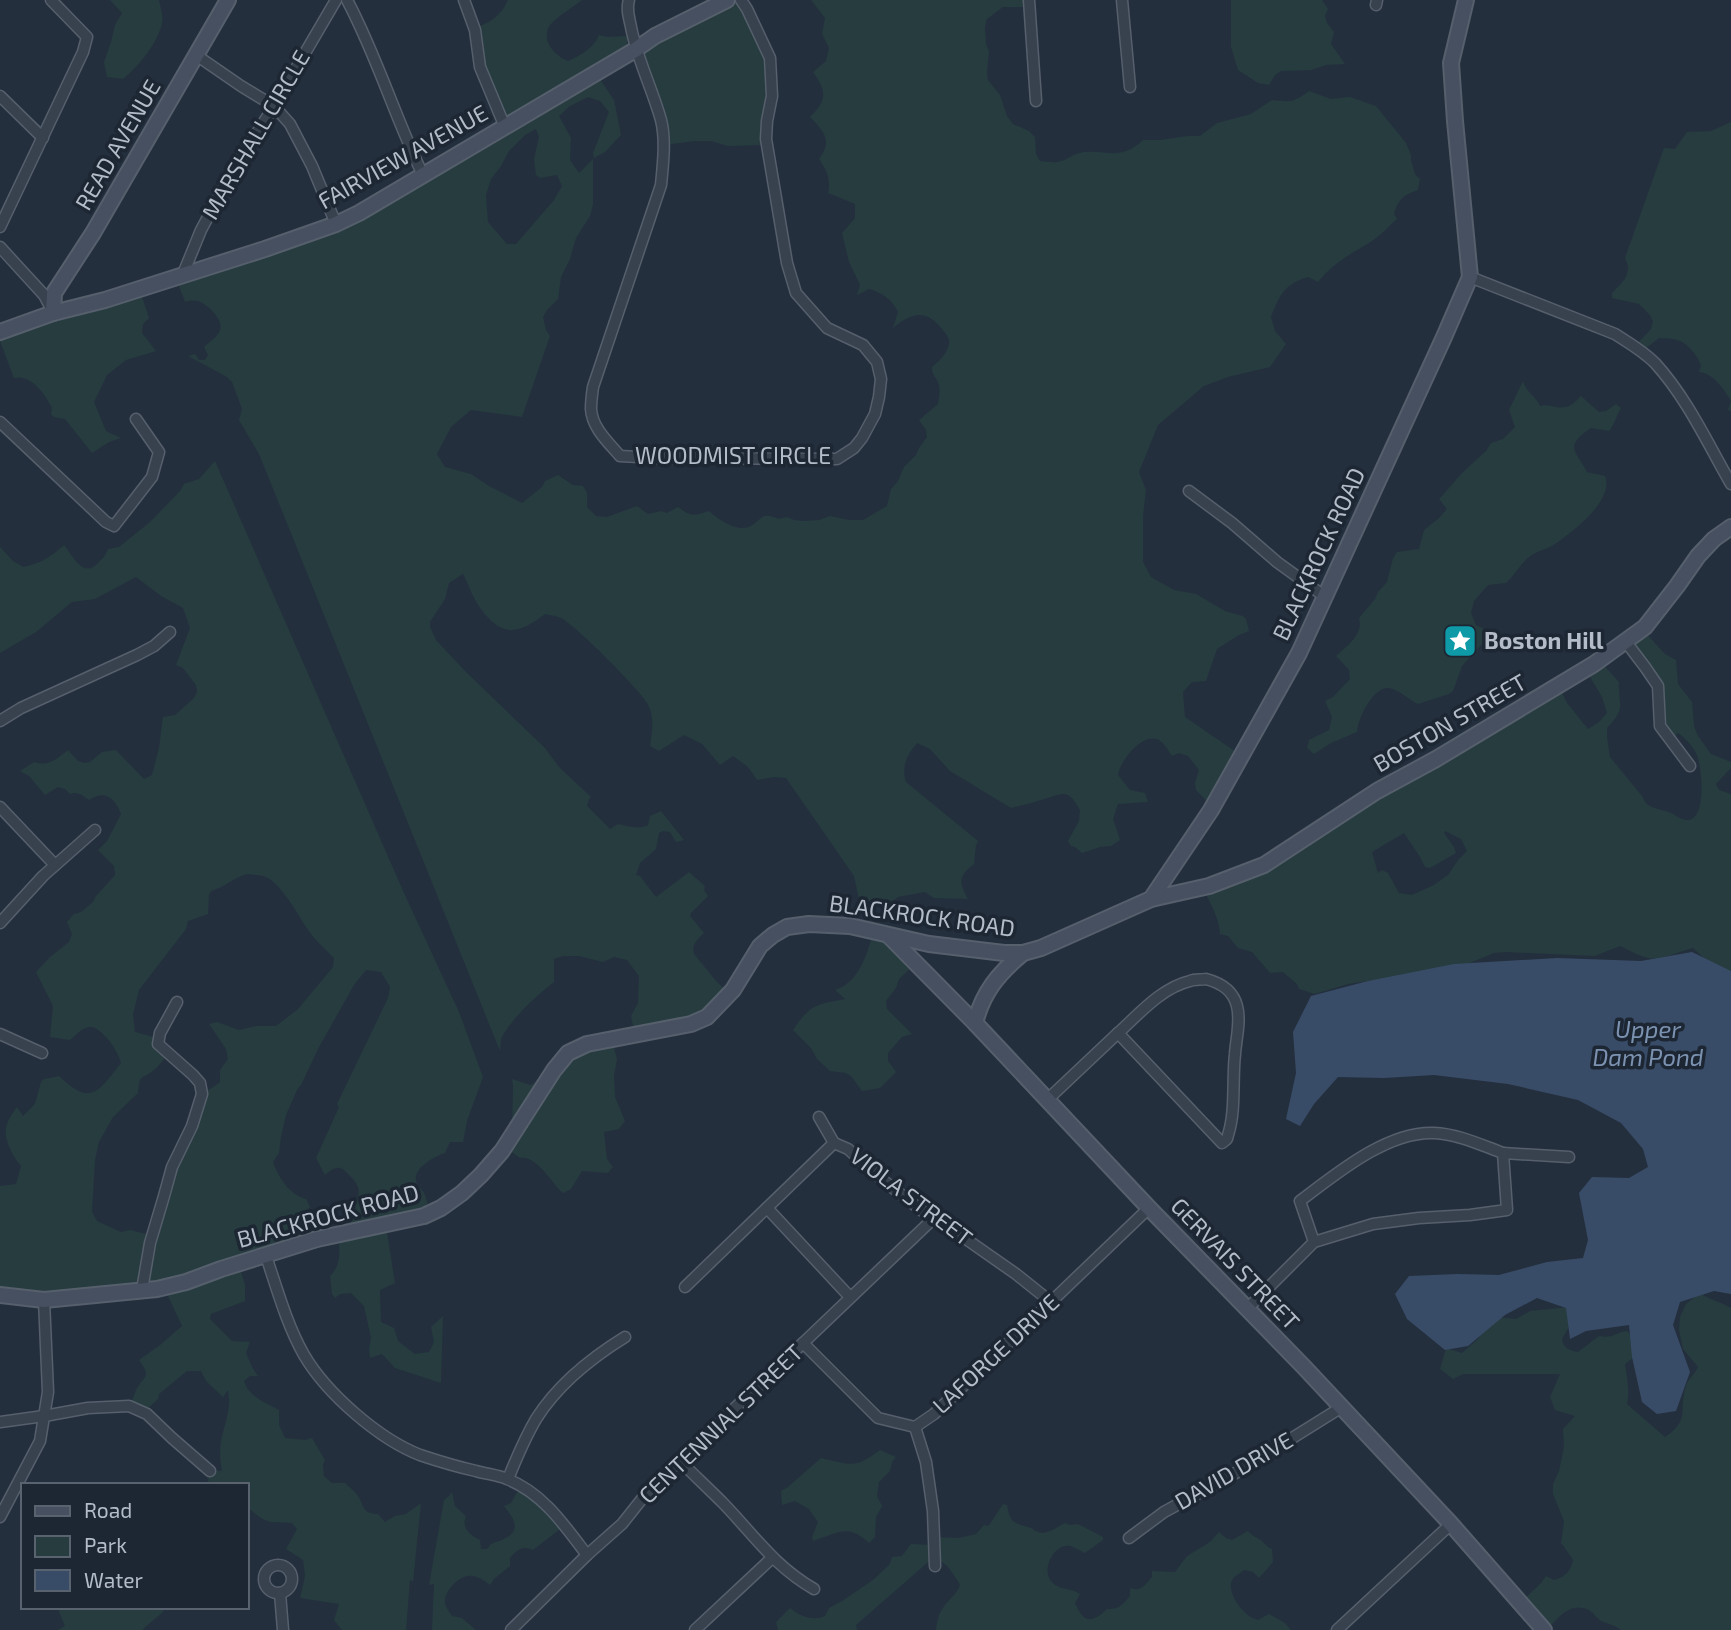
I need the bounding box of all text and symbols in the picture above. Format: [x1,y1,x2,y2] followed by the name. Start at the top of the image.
[195,45,315,224] street label: MARSHALL CIRCLE
[68,74,166,215] street label: READ AVENUE
[313,98,492,214] street label: FAIRVIEW AVENUE
[635,441,831,469] street label: WOODMIST CIRCLE
[1266,463,1370,644] street label: BLACKROCK ROAD
[1441,622,1479,660] place icon: Boston Hill
[1484,626,1604,654] place label: Boston Hill
[1368,667,1531,777] street label: BOSTON STREET
[827,888,1017,942] street label: BLACKROCK ROAD
[1592,1014,1704,1071] water label: Upper Dam Pond
[845,1141,978,1251] street label: VIOLA STREET
[234,1177,422,1253] street label: BLACKROCK ROAD
[1166,1191,1306,1335] street label: GERVAIS STREET
[926,1288,1064,1419] street label: LAFORGE DRIVE
[632,1338,808,1509] street label: CENTENNIAL STREET
[1170,1425,1297,1515] street label: DAVID DRIVE
[21,1483,248,1609] legend
[84,1497,132,1522] text: Road
[84,1532,127,1557] text: Park
[84,1567,143,1592] text: Water

